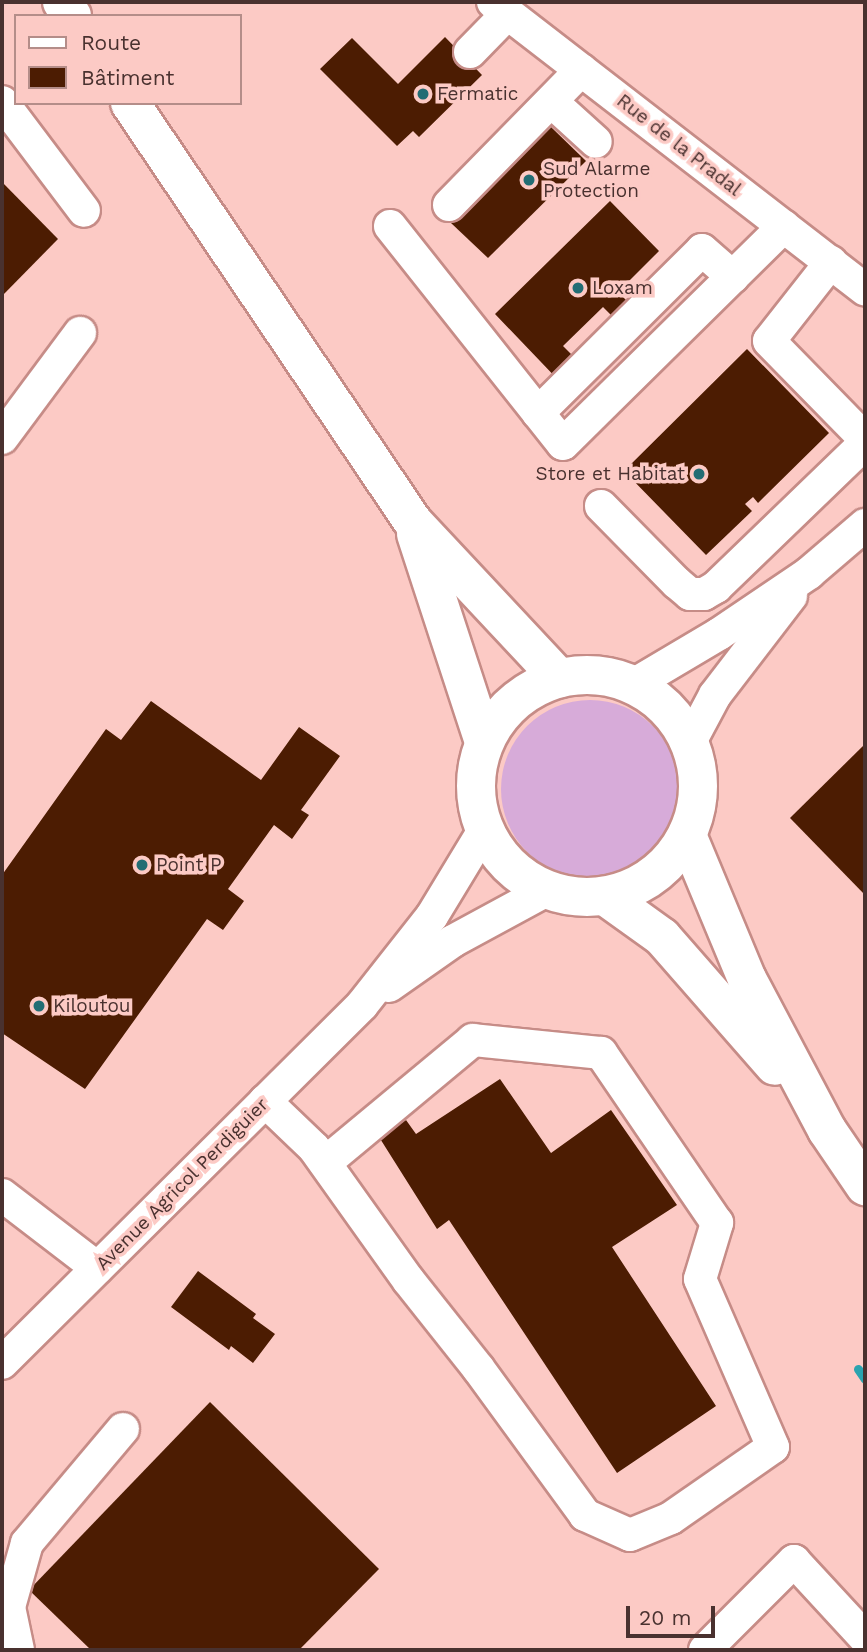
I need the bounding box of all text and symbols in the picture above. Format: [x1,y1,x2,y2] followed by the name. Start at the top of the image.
[14,14,242,105] legend
[81,30,141,55] text: Route
[81,65,174,90] text: Bâtiment
[437,83,518,105] place label: Fermatic
[415,86,431,102] marker: Fermatic
[612,89,746,201] street label: Rue de la Pradal
[543,158,651,202] place label: Sud Alarme Protection
[521,172,537,188] marker: Sud Alarme Protection
[592,277,653,299] place label: Loxam
[570,280,586,296] marker: Loxam
[536,463,685,485] place label: Store et Habitat
[691,466,707,482] marker: Store et Habitat
[156,854,222,876] place label: Point P
[134,857,150,873] marker: Point P
[53,995,131,1017] place label: Kiloutou
[31,998,47,1014] marker: Kiloutou
[91,1093,273,1275] street label: Avenue Agricol Perdiguier
[629,1592,718,1636] scale bar
[639,1605,691,1630] text: 20 m

